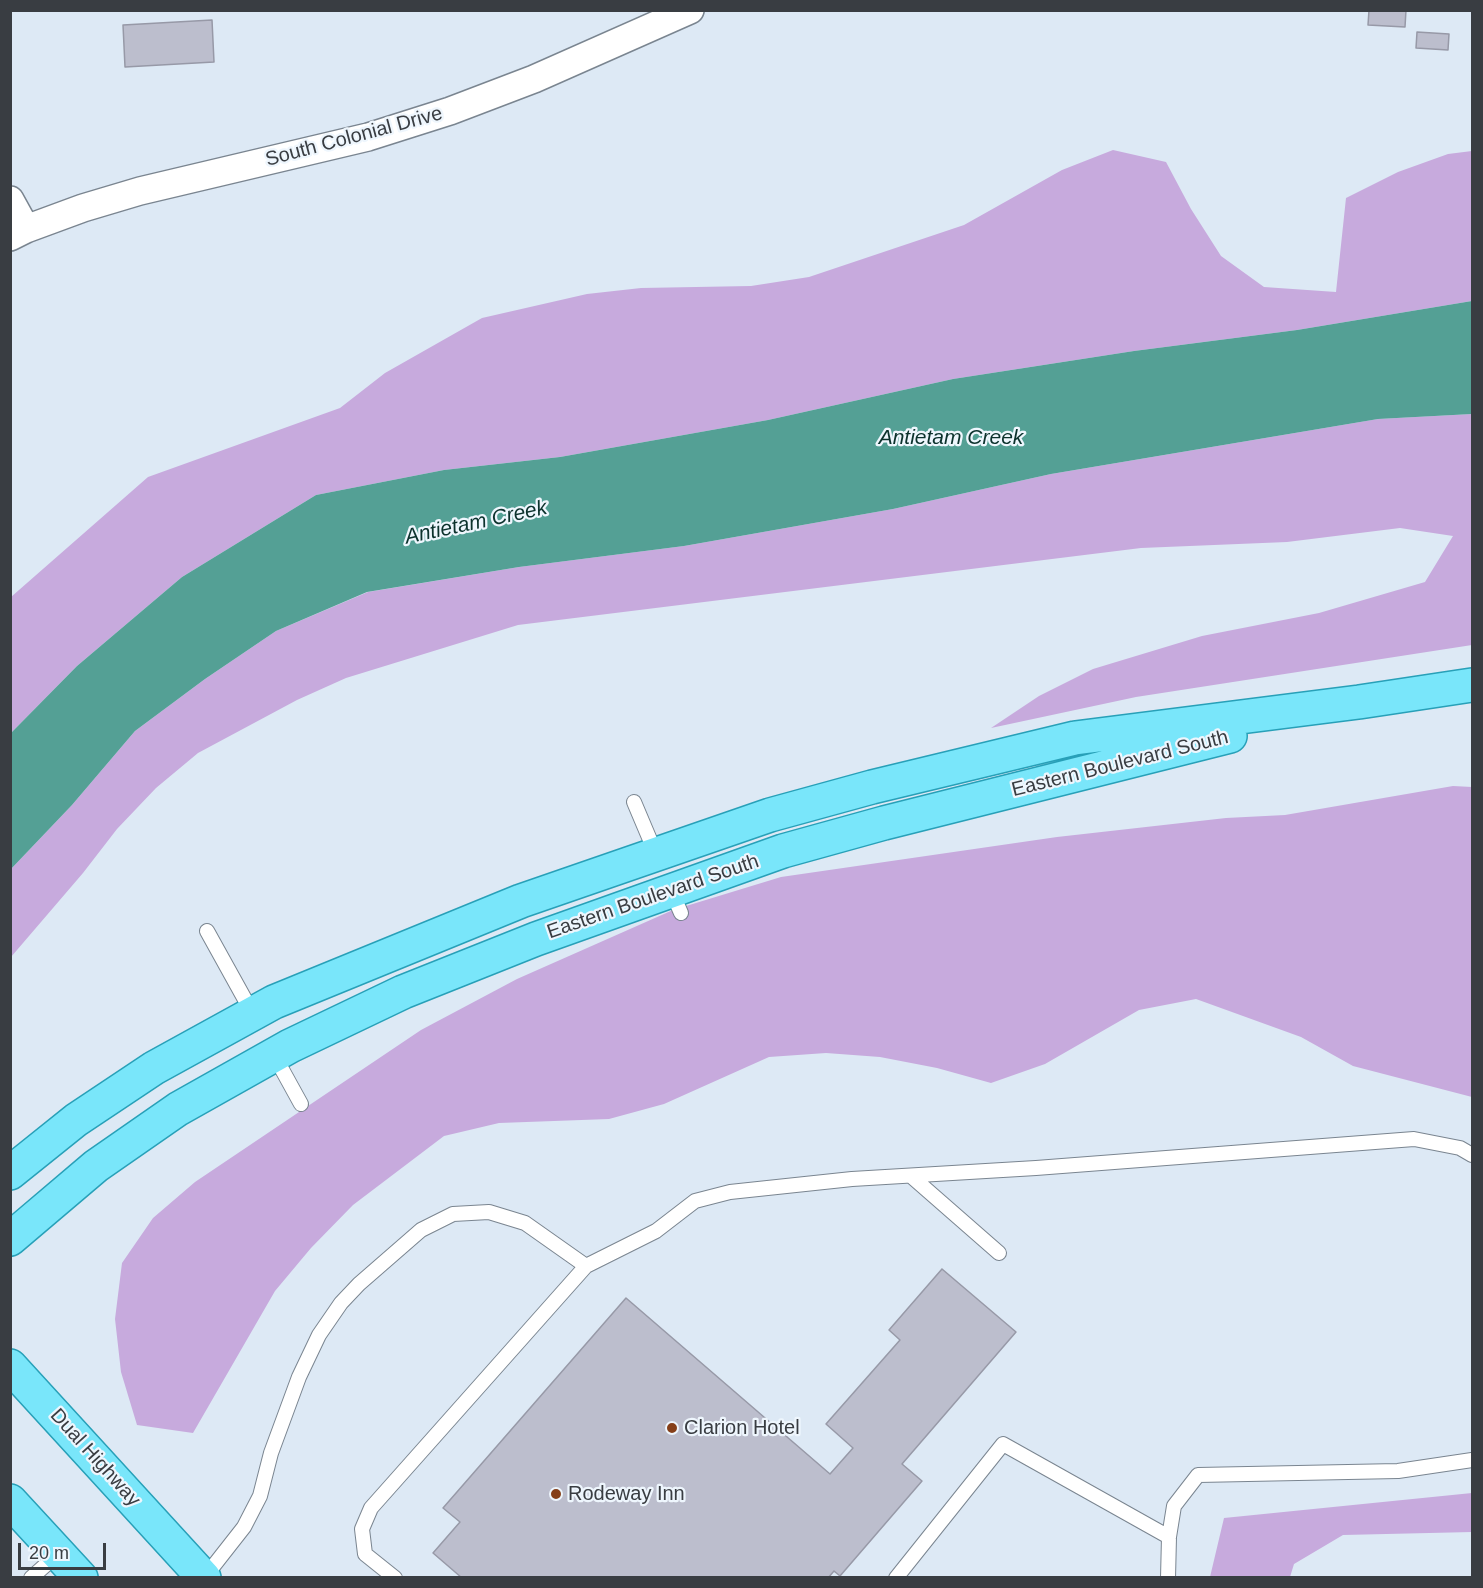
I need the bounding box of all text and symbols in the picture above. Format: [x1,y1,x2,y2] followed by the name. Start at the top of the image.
[263,102,445,172] street label: South Colonial Drive
[879,425,1023,451] water label: Antietam Creek
[403,496,549,550] water label: Antietam Creek
[1009,725,1231,803] street label: Eastern Boulevard South
[544,849,762,945] street label: Eastern Boulevard South
[45,1404,145,1512] street label: Dual Highway
[684,1416,800,1440] place label: Clarion Hotel
[665,1421,679,1435] marker: Clarion Hotel
[568,1482,685,1506] place label: Rodeway Inn
[549,1487,563,1501] marker: Rodeway Inn
[21,1531,110,1569] scale bar
[29,1543,69,1563] text: 20 m

